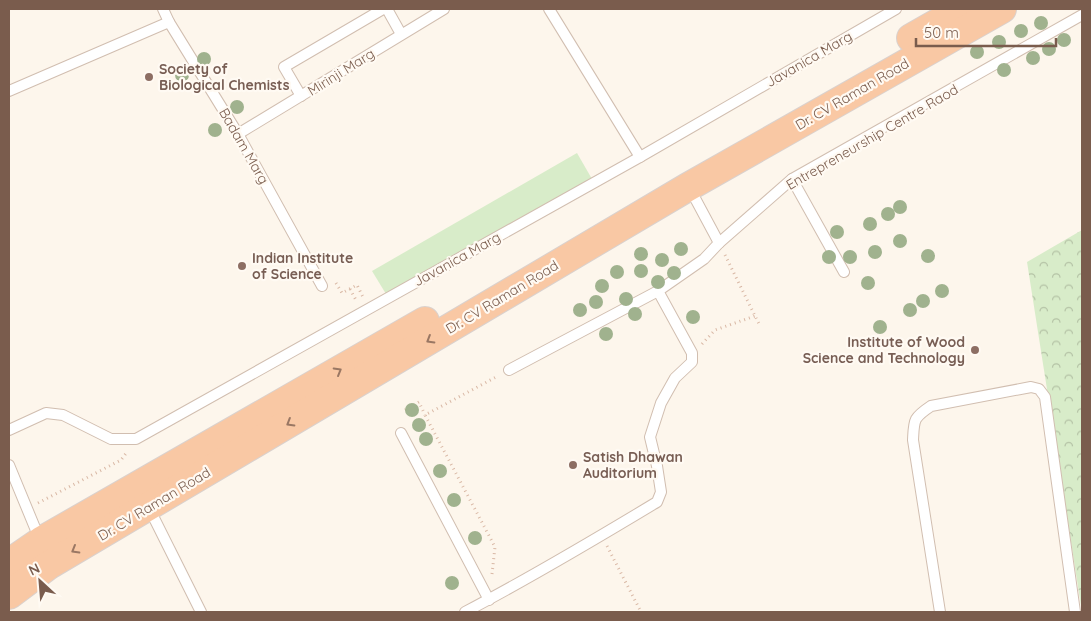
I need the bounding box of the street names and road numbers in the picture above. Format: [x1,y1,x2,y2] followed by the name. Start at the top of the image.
[763,27,855,91] street label: Javanica Marg
[304,44,378,100] street label: Mirinji Marg
[792,54,912,134] street label: Dr. CV Raman Road
[783,80,961,194] street label: Entrepreneurship Centre Raod
[215,105,273,187] street label: Badam Marg
[410,228,504,290] street label: Javanica Marg
[442,256,562,338] street label: Dr. CV Raman Road
[94,463,214,545] street label: Dr. CV Raman Road

